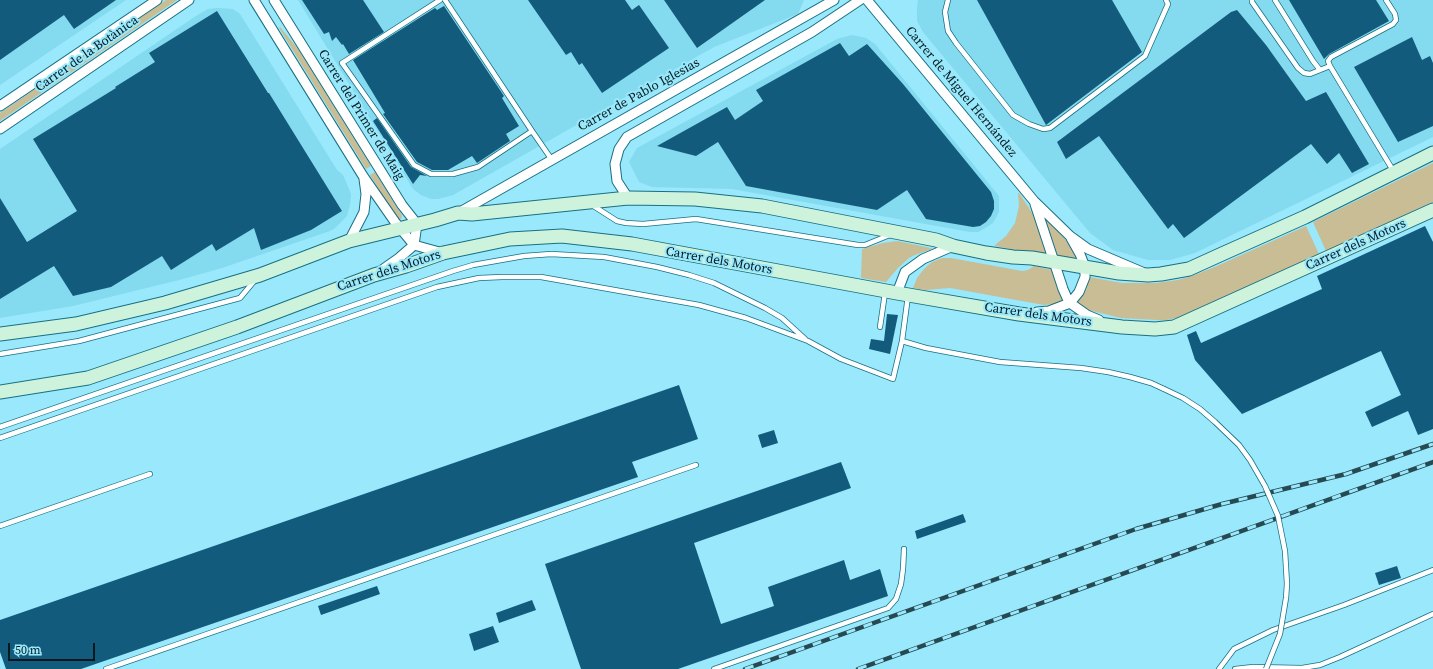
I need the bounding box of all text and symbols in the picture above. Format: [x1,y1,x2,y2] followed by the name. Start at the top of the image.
[33,13,141,95] street label: Carrer de la Botànica
[902,24,1020,160] street label: Carrer de Miguel Hernández
[314,47,408,183] street label: Carrer del Primer de Maig
[575,55,703,135] street label: Carrer de Pablo Iglesias
[1303,216,1409,274] street label: Carrer dels Motors
[664,244,774,278] street label: Carrer dels Motors
[335,247,443,295] street label: Carrer dels Motors
[983,300,1093,330] street label: Carrer dels Motors
[10,635,97,661] scale bar
[15,642,41,658] text: 50 m

